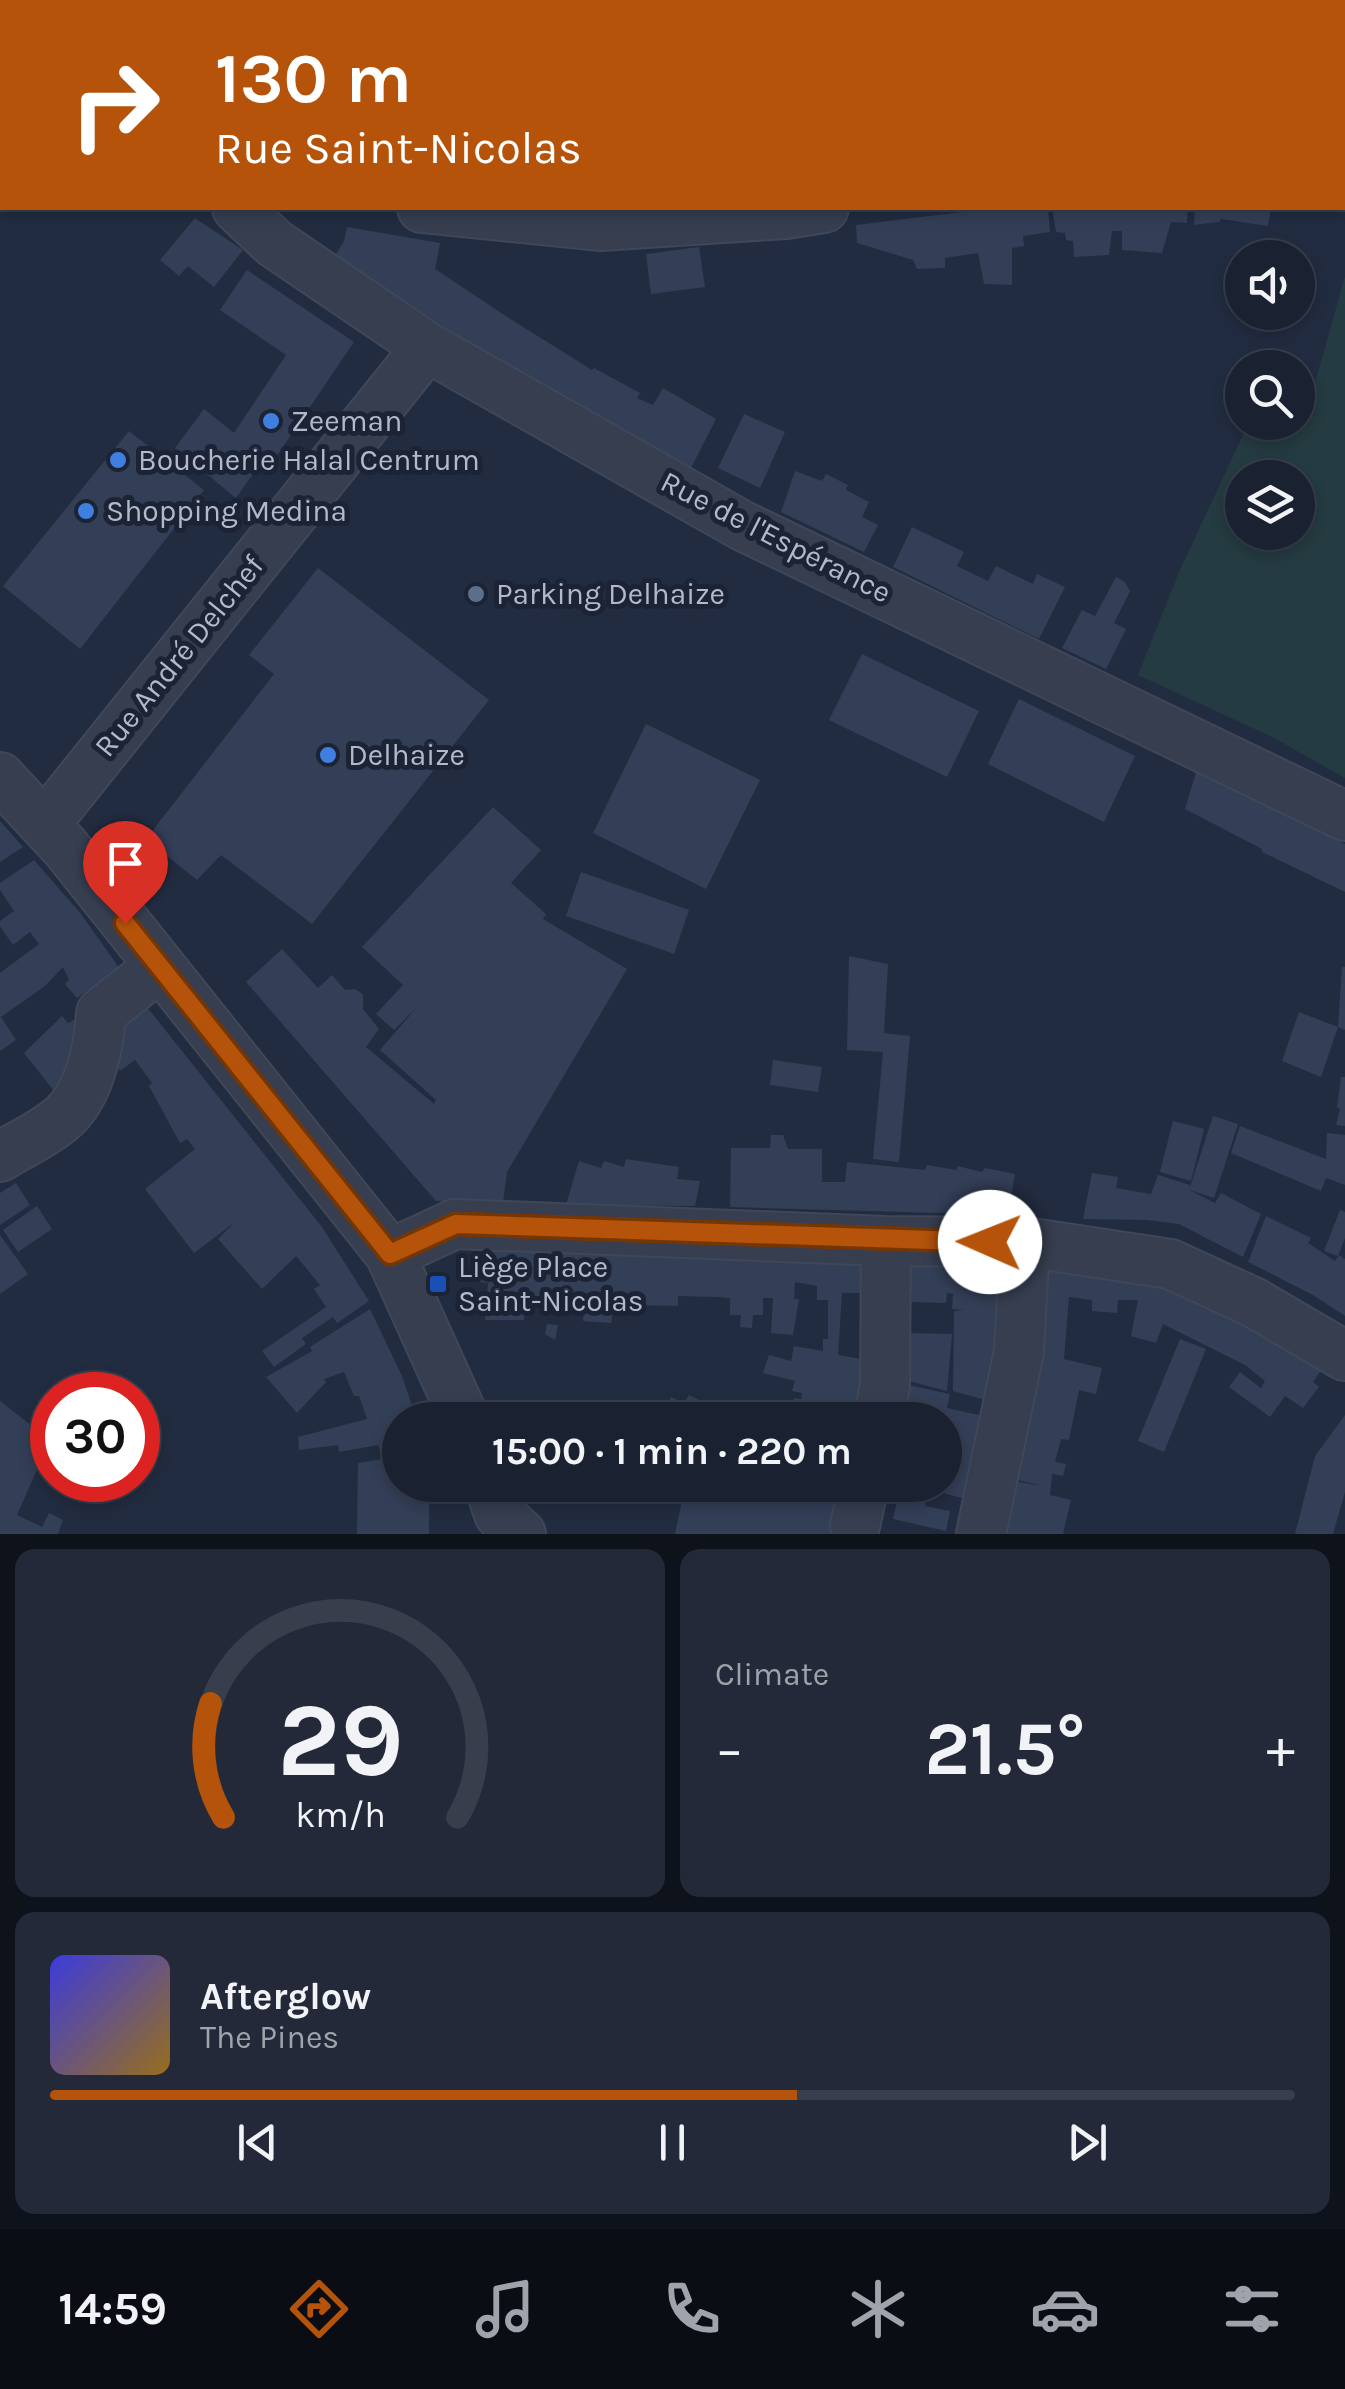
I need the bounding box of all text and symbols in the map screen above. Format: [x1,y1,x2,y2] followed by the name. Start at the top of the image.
[215,38,412,120] text: 130 m
[50,40,180,170] icon: right
[215,122,582,174] text: Rue Saint-Nicolas
[1225,240,1315,550] map controls
[1225,240,1315,330] button: sound
[1225,350,1315,440] button: search
[291,403,402,439] place label: Zeeman
[260,410,282,432] marker: Zeeman
[138,442,480,478] place label: Boucherie Halal Centrum
[107,449,129,471] marker: Boucherie Halal Centrum
[1225,460,1315,550] button: layers
[655,463,897,611] street label: Rue de l'Espérance
[106,493,347,529] place label: Shopping Medina
[75,500,97,522] marker: Shopping Medina
[87,548,272,764] street label: Rue André Delchef
[496,576,725,612] place label: Parking Delhaize
[465,583,487,605] marker: Parking Delhaize
[348,737,465,773] place label: Delhaize
[317,744,339,766] marker: Delhaize
[83,821,168,924] pin
[98,836,153,891] icon: arrive
[938,1190,1042,1294] position arrow
[458,1249,643,1319] place label: Liège Place Saint-Nicolas
[427,1273,449,1295] marker: Liège Place Saint-Nicolas
[30,1372,160,1502] speed limit sign: 30
[492,1429,852,1474] text: 15:00 · 1 min · 220 m
[715,1656,829,1693] text: Climate
[277,1680,403,1801] text: 29
[924,1705,1086,1793] text: 21.5°
[715,1717,744,1781] text: −
[1266,1717,1295,1781] text: +
[295,1794,385,1836] text: km/h
[200,1974,371,2019] text: Afterglow
[200,2019,339,2056] text: The Pines
[230,2115,285,2170] icon: previous
[645,2115,700,2170] icon: pause
[1060,2115,1115,2170] icon: next
[284,2274,354,2344] icon: directions
[470,2274,540,2344] icon: music
[657,2274,727,2344] icon: phone
[843,2274,913,2344] icon: climate
[1030,2274,1100,2344] icon: car
[1217,2274,1287,2344] icon: filters
[58,2283,167,2335] text: 14:59

